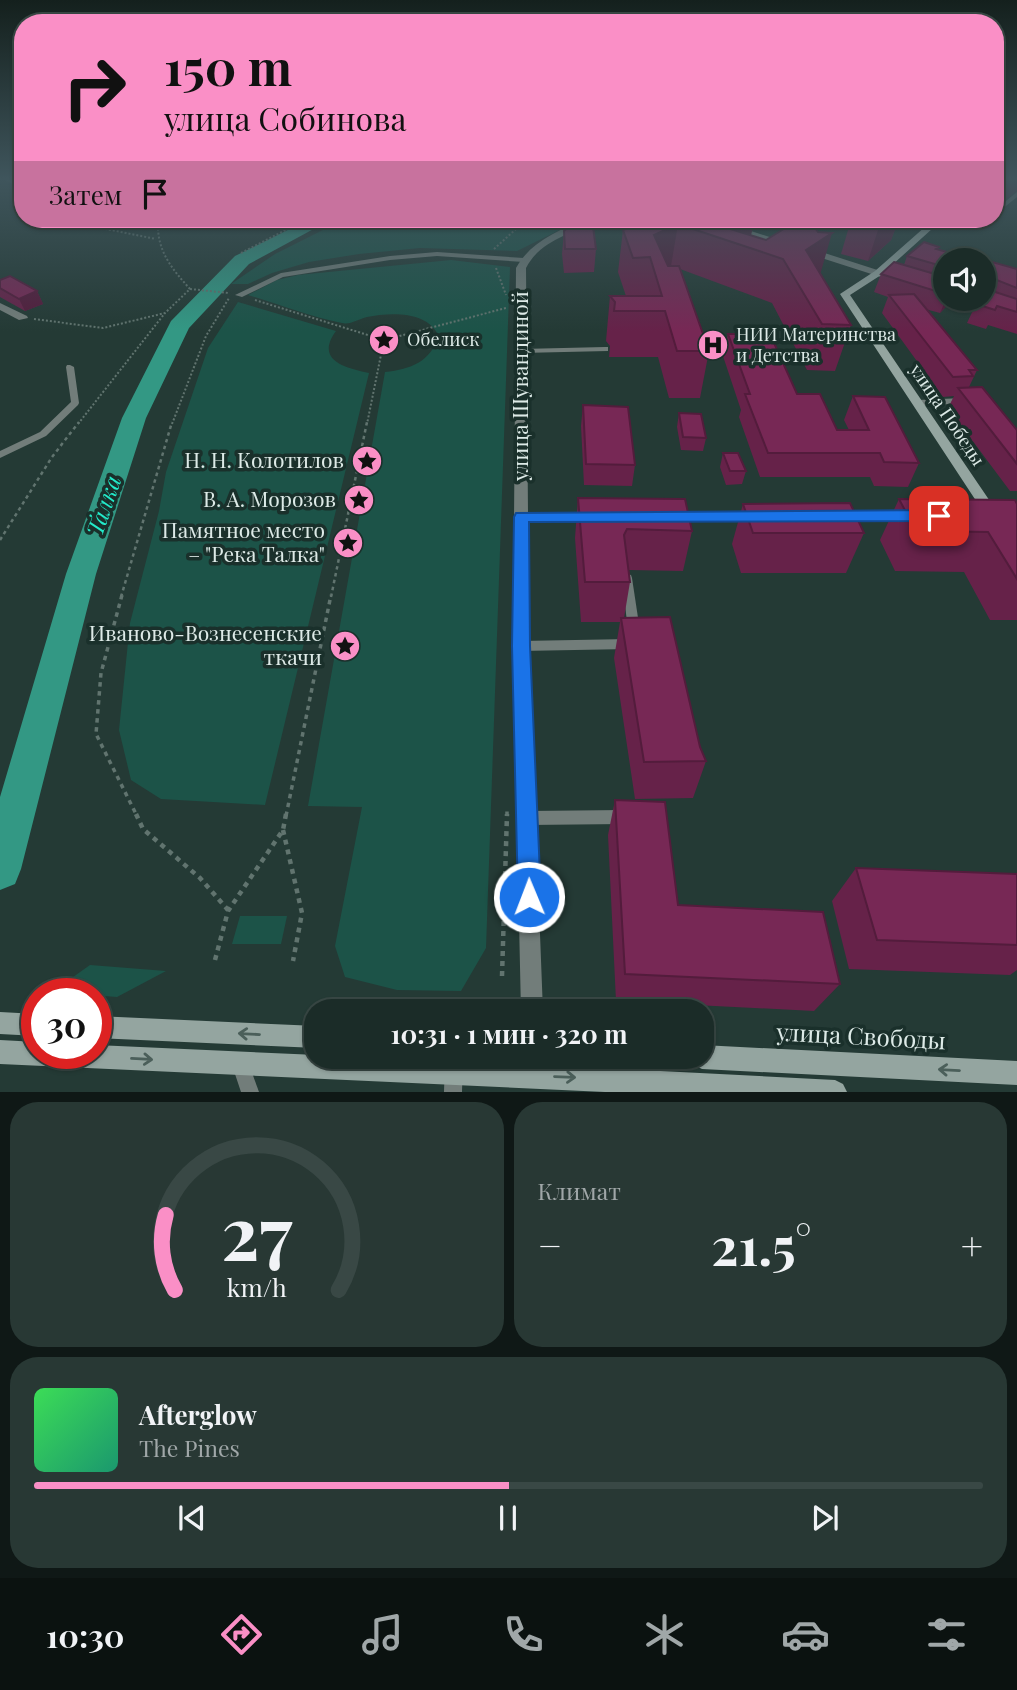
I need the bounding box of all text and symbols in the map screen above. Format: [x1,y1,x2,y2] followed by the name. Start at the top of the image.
[164,33,292,98] text: 150 m
[49,42,140,133] icon: right
[164,96,406,139] text: улица Собинова
[136,175,174,213] icon: arrive
[49,177,122,212] text: Затем
[933,248,996,311] map controls
[933,248,996,311] button: sound
[505,291,533,482] street label: улица Шувандиной
[736,322,896,367] place label: НИИ Материнства и Детства
[367,323,401,357] place icon: Обелиск
[407,327,480,351] place label: Обелиск
[696,328,730,362] hospital icon: НИИ Материнства и Детства
[904,358,991,470] street label: улица Победы
[350,444,384,478] place icon: Н. Н. Колотилов
[184,445,344,473] place label: Н. Н. Колотилов
[78,471,127,540] water label: Талка
[342,483,376,517] place icon: В. А. Морозов
[203,484,336,512] place label: В. А. Морозов
[909,486,969,546] pin
[920,497,958,535] icon: arrive
[162,515,325,567] place label: Памятное место – "Река Талка"
[331,526,365,560] place icon: Памятное место – "Река Талка"
[89,618,322,670] place label: Иваново-Вознесенские ткачи
[328,629,362,663] place icon: Иваново-Вознесенские ткачи
[492,860,566,934] position arrow
[21,978,112,1069] speed limit sign: 30
[775,1015,947,1055] street label: улица Свободы
[391,1016,627,1051] text: 10:31 · 1 мин · 320 m
[237,1028,260,1041] one-way arrow
[130,1053,153,1066] one-way arrow
[938,1063,961,1076] one-way arrow
[553,1070,576,1084] one-way arrow
[538,1175,621,1206] text: Климат
[221,1182,293,1279] text: 27
[711,1210,812,1279] text: 21.5°
[538,1219,562,1270] text: −
[961,1219,983,1270] text: +
[227,1270,287,1303] text: km/h
[139,1397,257,1432] text: Afterglow
[139,1432,240,1463] text: The Pines
[173,1499,211,1537] icon: previous
[489,1499,527,1537] icon: pause
[806,1499,844,1537] icon: next
[217,1610,266,1659] icon: directions
[358,1610,407,1659] icon: music
[499,1610,548,1659] icon: phone
[640,1610,689,1659] icon: climate
[781,1610,830,1659] icon: car
[922,1610,971,1659] icon: filters
[46,1613,124,1656] text: 10:30

